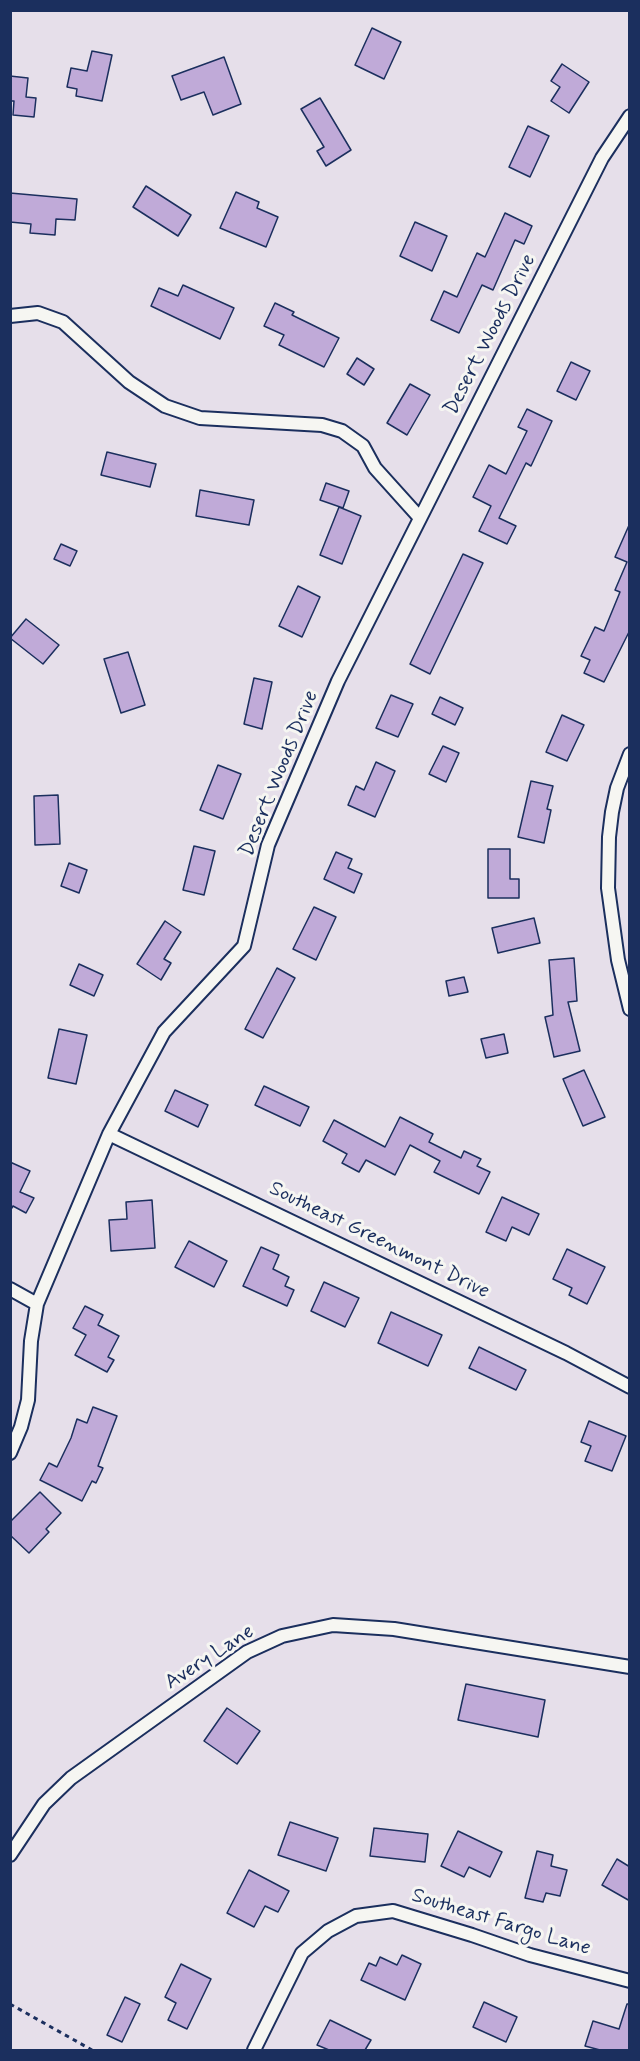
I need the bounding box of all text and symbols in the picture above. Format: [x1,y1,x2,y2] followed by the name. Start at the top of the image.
[440,250,542,420] street label: Desert Woods Drive
[235,687,325,861] street label: Desert Woods Drive
[265,1177,493,1305] street label: Southeast Greenmont Drive
[161,1620,259,1696] street label: Avery Lane
[408,1884,594,1962] street label: Southeast Fargo Lane

